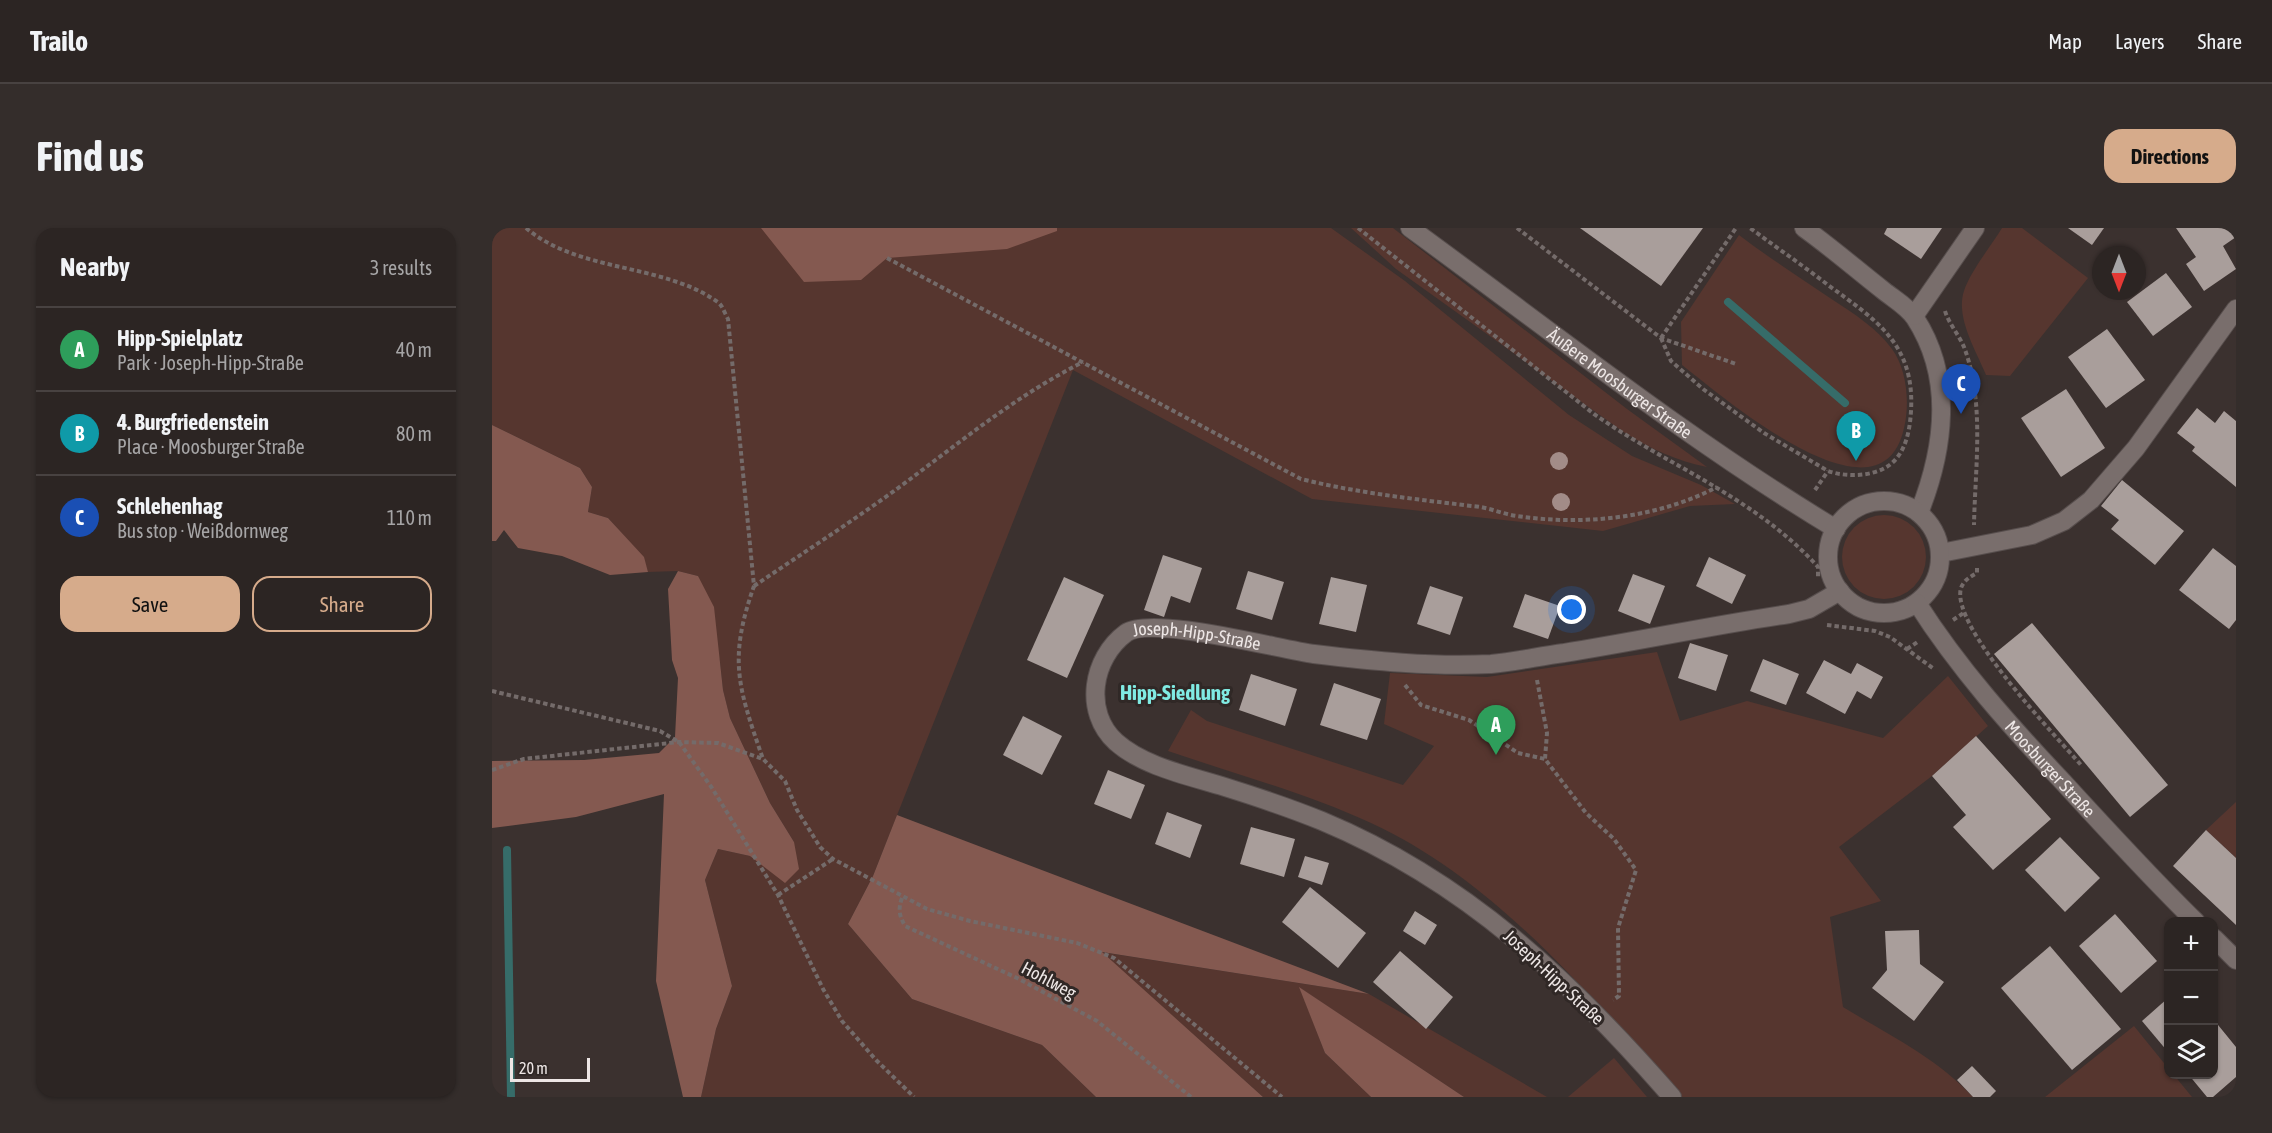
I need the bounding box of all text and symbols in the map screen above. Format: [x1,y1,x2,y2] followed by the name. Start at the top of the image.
[30,25,88,57] text: Trailo
[2048,29,2082,53] text: Map
[2115,29,2165,53] text: Layers
[2198,29,2242,53] text: Share
[2104,129,2236,183] button: Directions
[36,132,144,180] text: Find us
[2092,246,2146,300] north arrow
[60,252,130,282] text: Nearby
[370,256,432,279] text: 3 results
[1544,323,1696,442] street label: Äußere Moosburger Straße
[117,325,243,351] text: Hipp-Spielplatz
[75,338,84,361] text: A
[396,338,432,361] text: 40 m
[117,351,304,374] text: Park · Joseph-Hipp-Straße
[1942,364,1980,414] pin: C
[117,409,269,435] text: 4. Burgfriedenstein
[1836,412,1876,461] pin: B
[75,422,84,445] text: B
[396,422,432,445] text: 80 m
[117,435,305,458] text: Place · Moosburger Straße
[117,493,222,519] text: Schlehenhag
[75,506,84,529] text: C
[387,506,432,529] text: 110 m
[117,519,288,542] text: Bus stop · Weißdornweg
[60,576,240,632] button: Save
[252,576,432,632] button: Share
[1557,595,1586,624] your location
[1130,617,1263,654] street label: Joseph-Hipp-Straße
[1120,680,1231,704] district label: Hipp-Siedlung
[1476,706,1516,755] pin: A
[2001,716,2100,821] street label: Moosburger Straße
[2164,917,2218,1079] map controls
[2164,917,2218,971] button: +
[1500,925,1608,1029] street label: Joseph-Hipp-Straße
[1018,957,1080,1003] street label: Hohlweg
[2164,971,2218,1025] button: −
[2164,1025,2218,1079] button: layers
[510,1055,590,1082] scale bar
[519,1059,548,1077] text: 20 m

